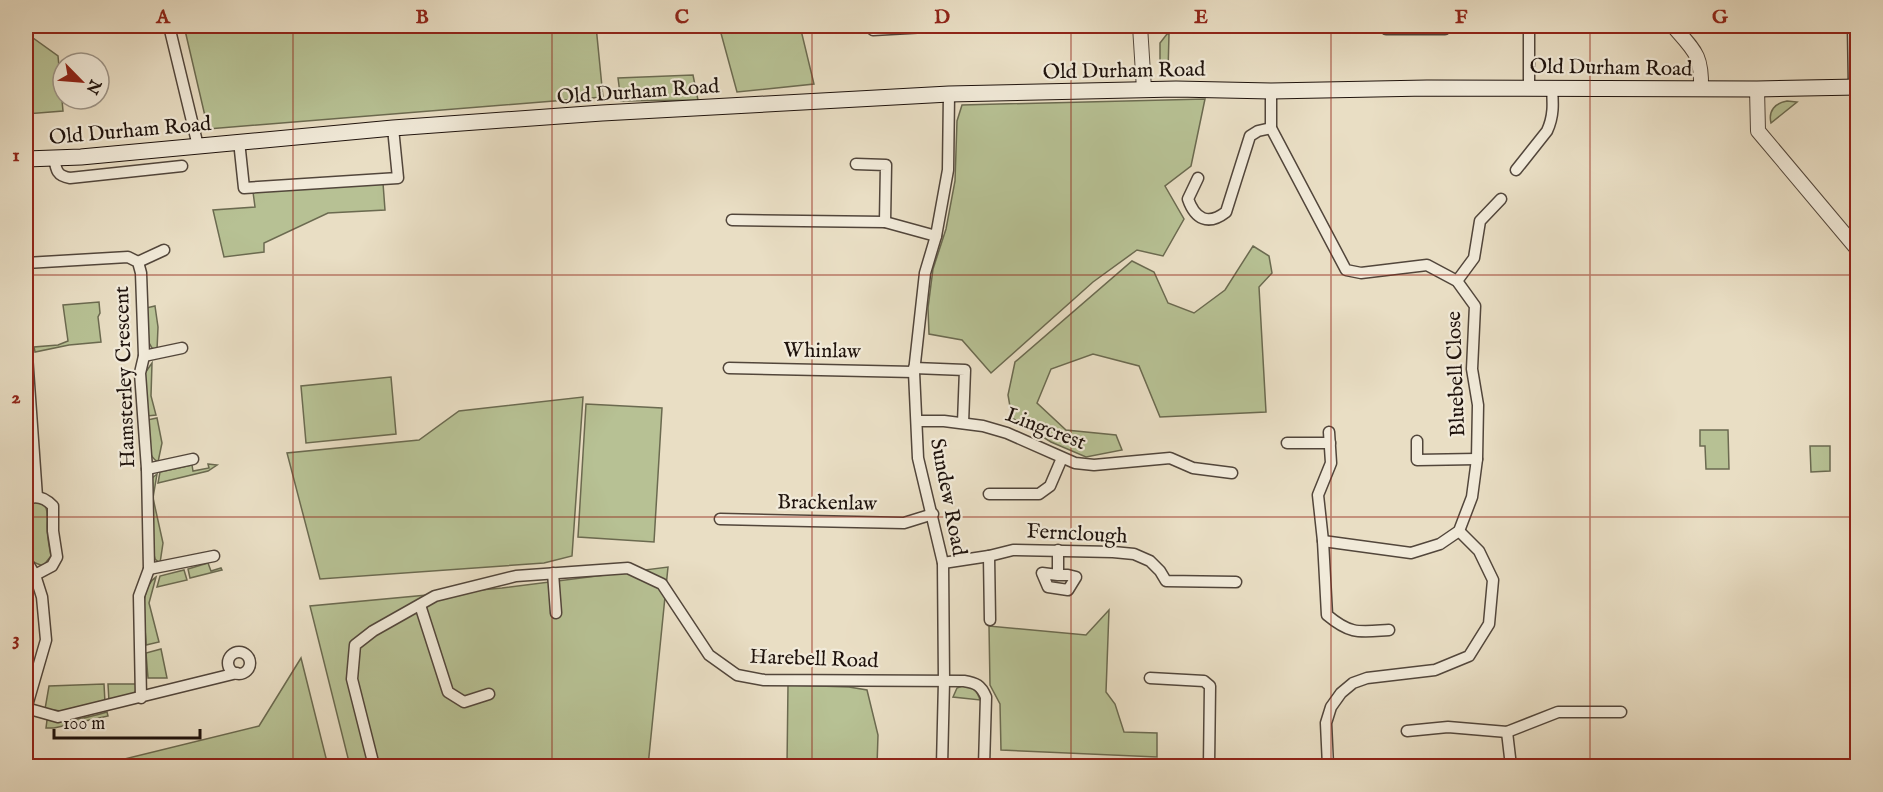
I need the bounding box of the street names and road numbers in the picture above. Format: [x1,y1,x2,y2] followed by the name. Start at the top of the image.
[1529,54,1693,83] street label: Old Durham Road
[1042,57,1206,86] street label: Old Durham Road
[556,73,721,112] street label: Old Durham Road
[48,111,213,152] street label: Old Durham Road
[109,285,142,468] street label: Hamsterley Crescent
[1441,310,1472,437] street label: Bluebell Close
[783,337,862,366] street label: Whinlaw
[1001,402,1090,457] street label: Lingcrest
[923,436,972,559] street label: Sundew Road
[777,489,878,518] street label: Brackenlaw
[1026,518,1128,551] street label: Fernclough
[749,644,880,675] street label: Harebell Road

